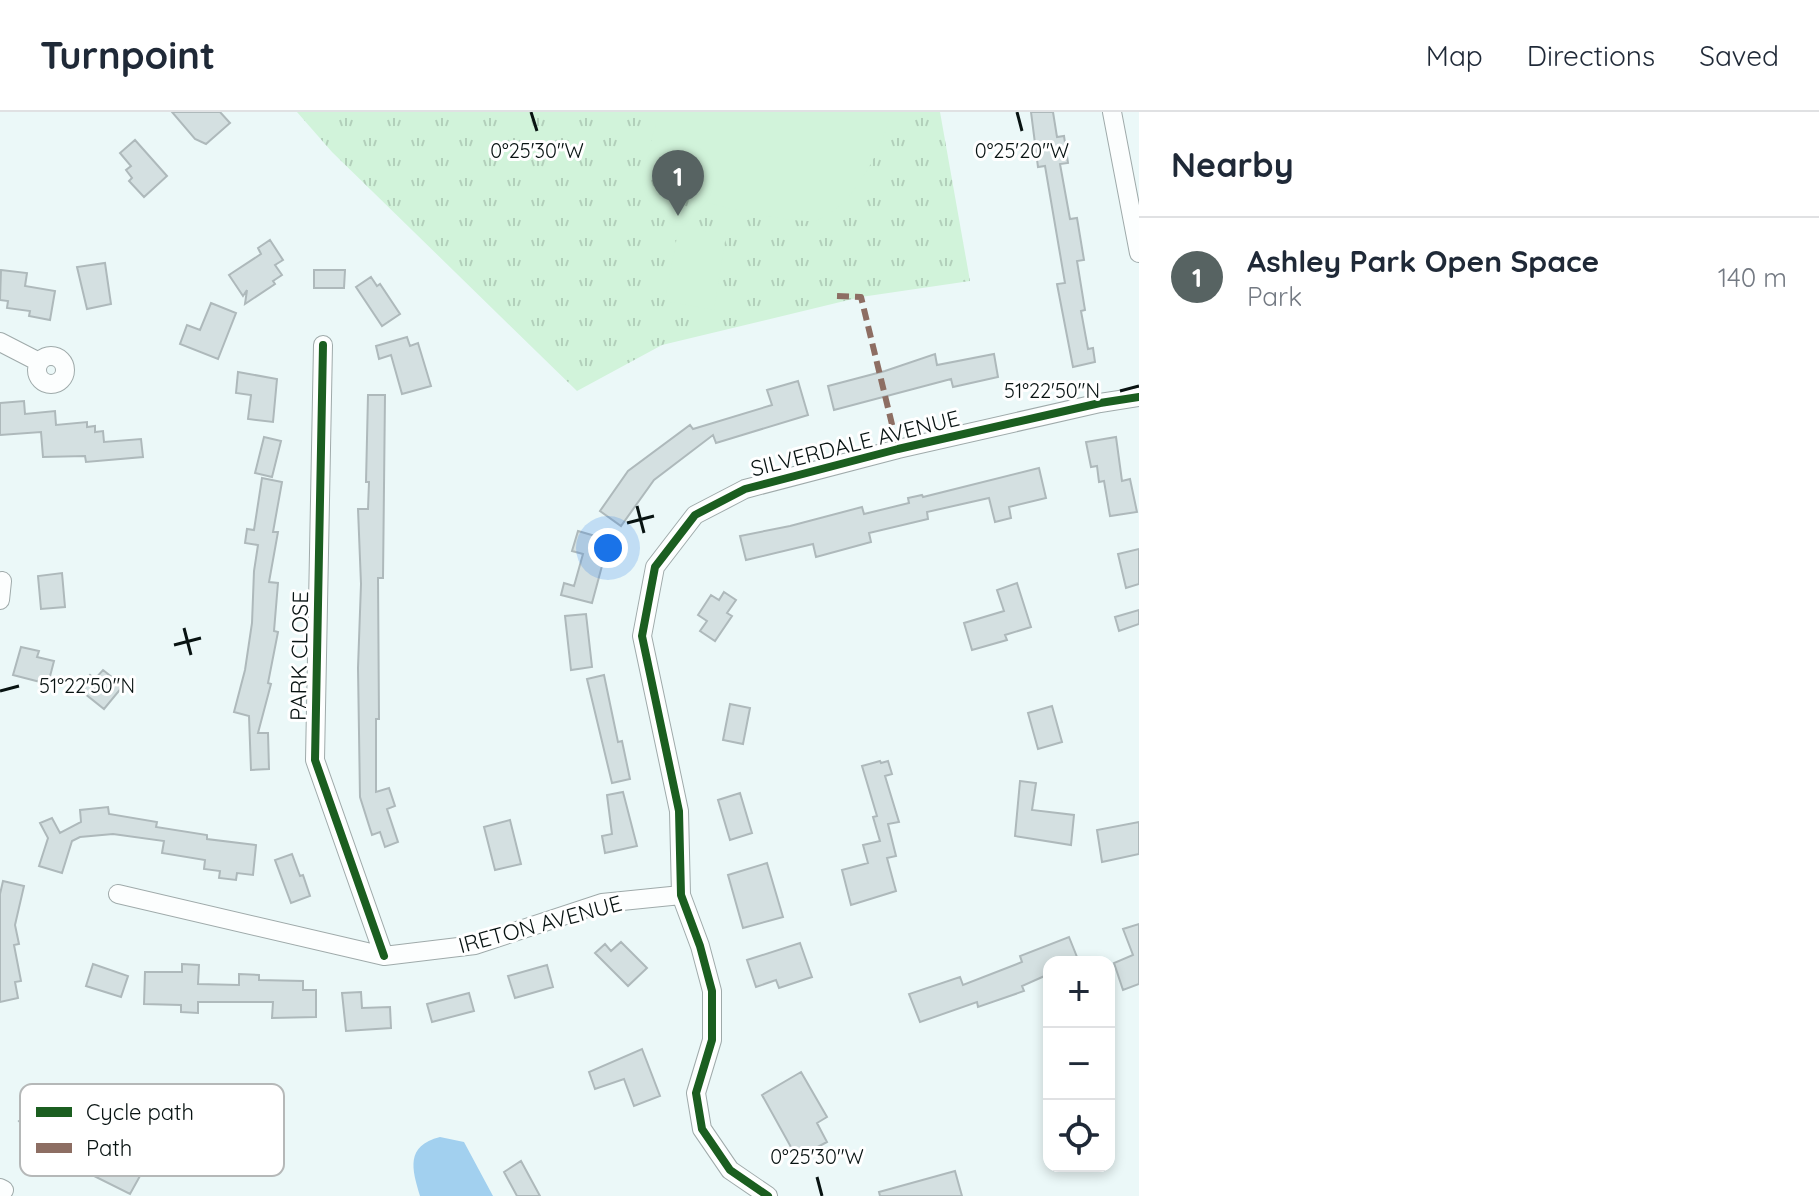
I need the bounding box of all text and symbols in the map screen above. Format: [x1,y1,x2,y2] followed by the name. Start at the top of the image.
[40,31,215,79] text: Turnpoint
[1426,38,1483,73] text: Map
[1527,38,1655,73] text: Directions
[1699,38,1779,73] text: Saved
[490,138,584,163] text: 0°25'30"W
[975,138,1069,163] text: 0°25'20"W
[1171,143,1294,186] text: Nearby
[652,150,704,216] pin: 1
[1247,242,1599,280] text: Ashley Park Open Space
[1192,261,1202,294] text: 1
[1718,261,1787,294] text: 140 m
[1247,280,1302,313] text: Park
[1004,378,1100,403] text: 51°22'50"N
[748,404,962,482] street label: SILVERDALE AVENUE
[588,528,628,568] your location
[284,591,314,721] street label: PARK CLOSE
[39,673,135,698] text: 51°22'50"N
[455,889,625,959] street label: IRETON AVENUE
[1043,956,1115,1172] map controls
[1043,956,1115,1028] button: +
[1043,1028,1115,1100] button: −
[20,1084,284,1176] legend
[86,1098,194,1126] text: Cycle path
[1043,1100,1115,1172] button: locate
[86,1134,132,1162] text: Path
[770,1144,864,1169] text: 0°25'30"W

